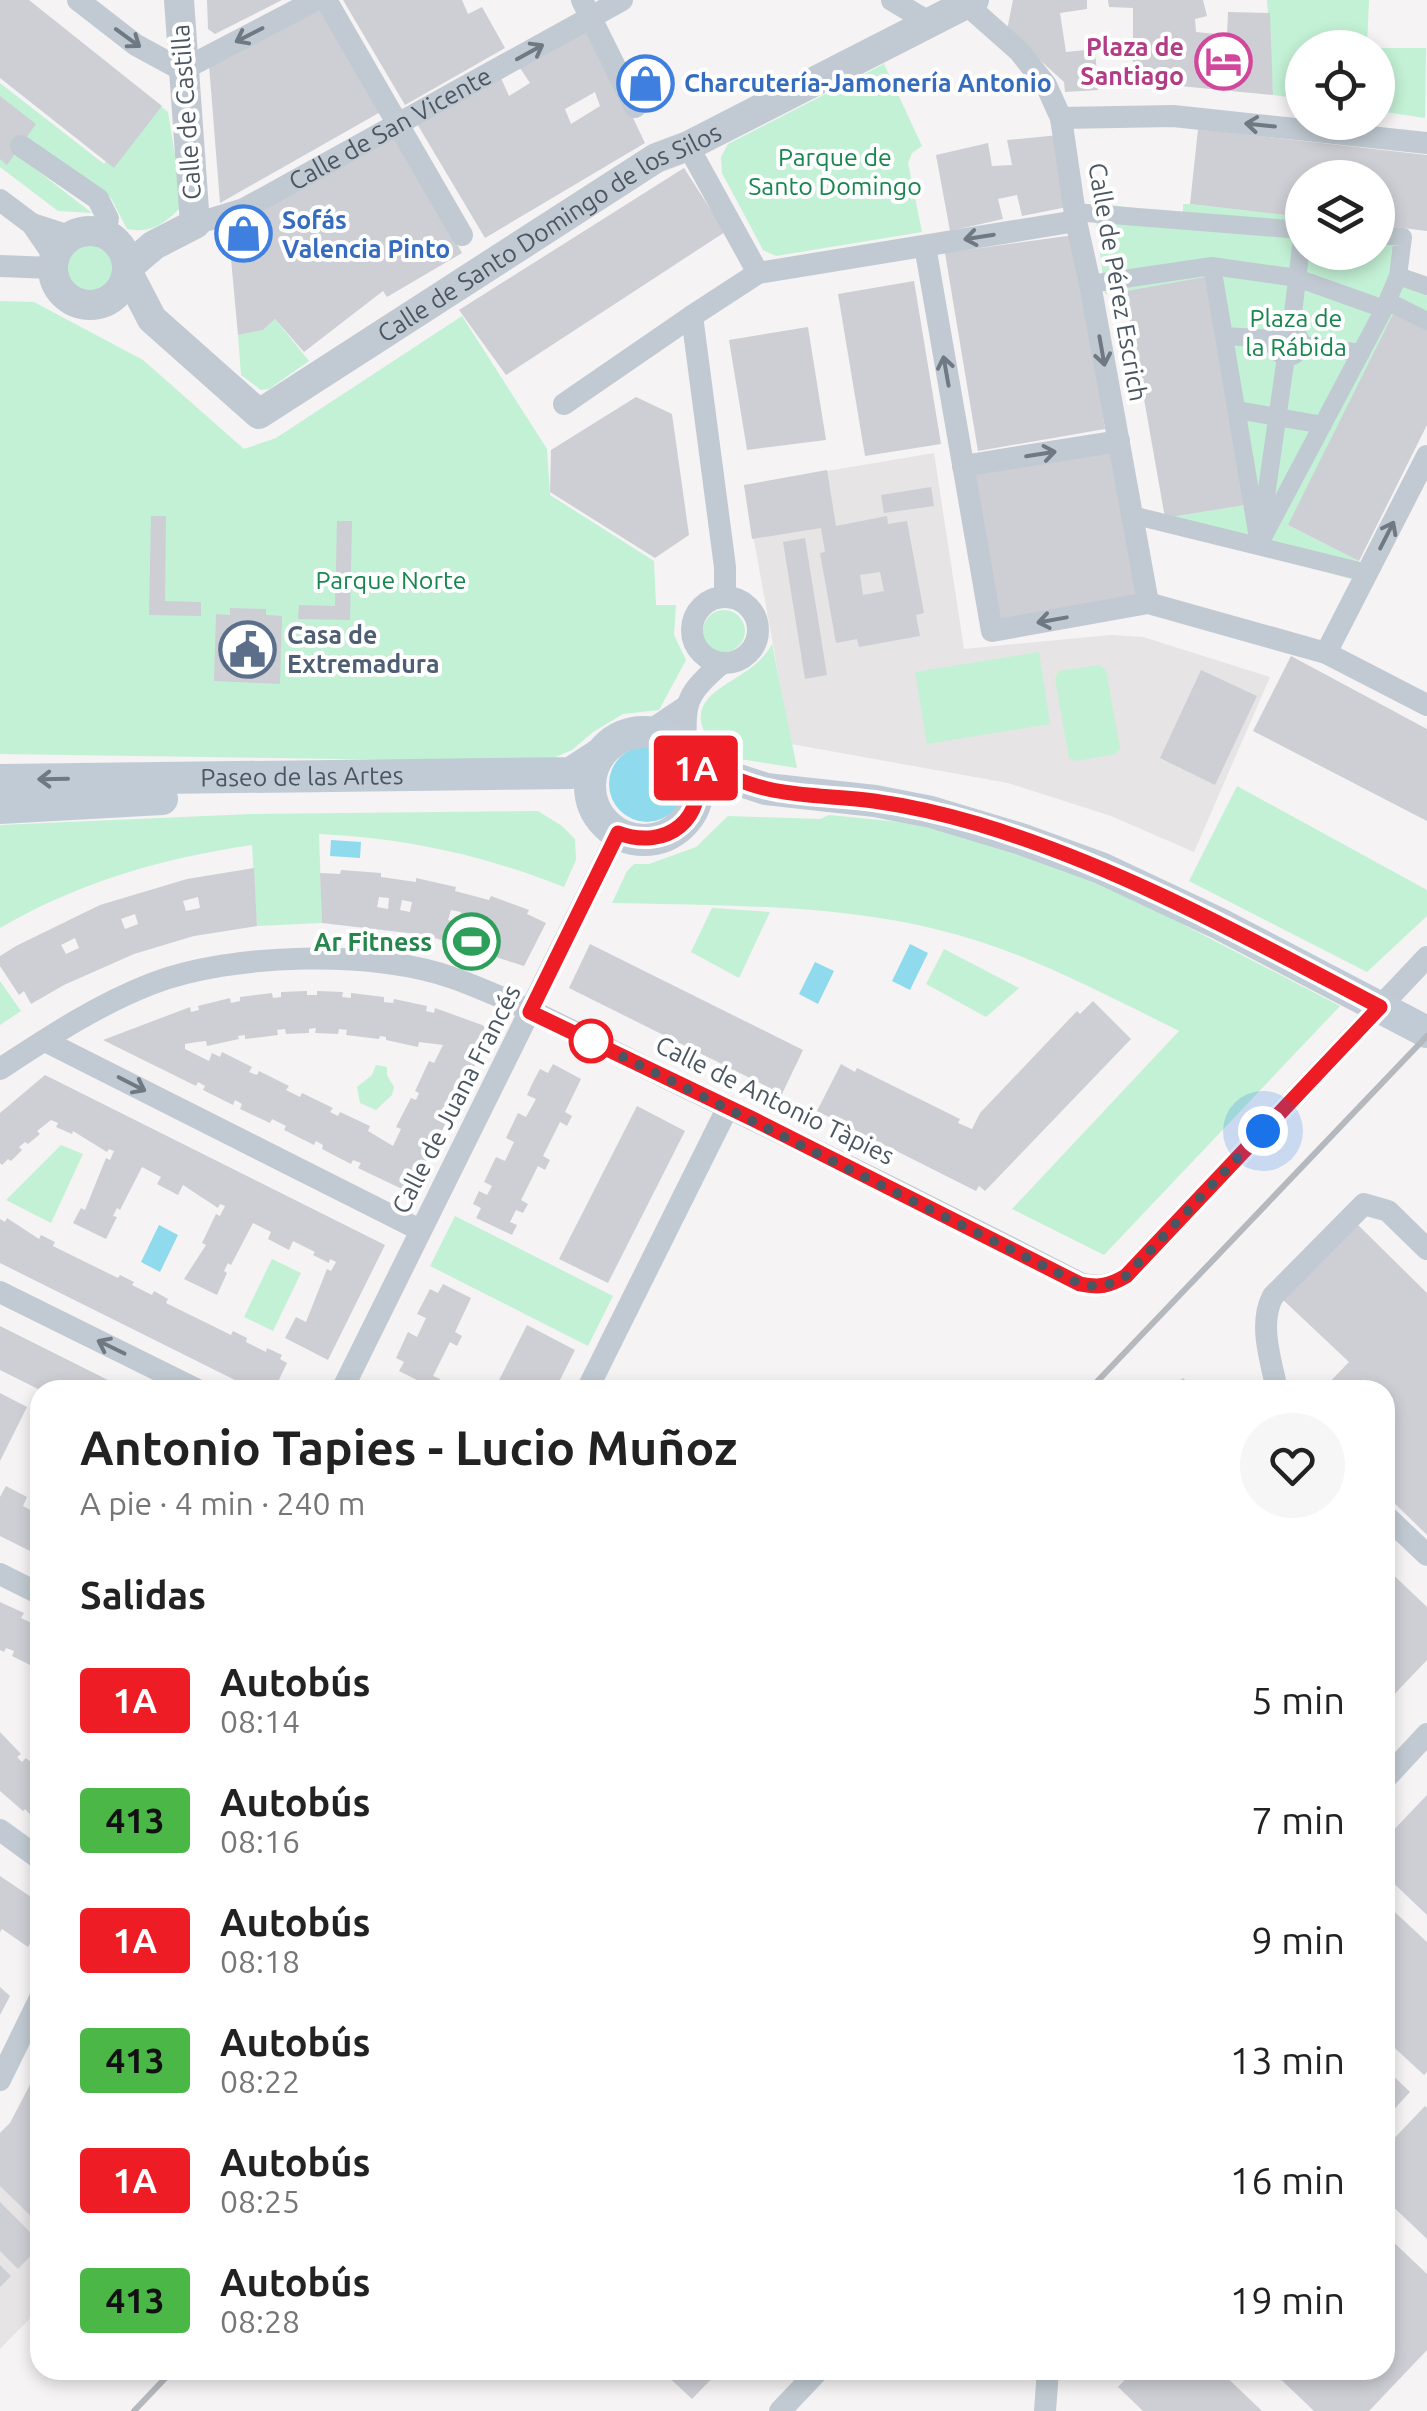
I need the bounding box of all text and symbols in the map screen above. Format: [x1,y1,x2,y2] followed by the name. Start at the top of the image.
[166,23,206,201] street label: Calle de Castilla
[235,26,265,45] one-way arrow
[114,27,141,48] one-way arrow
[1285,30,1395,270] map controls
[1285,30,1395,140] button: locate
[1193,31,1253,91] hotel icon: Plaza de Santiago
[1080,33,1184,90] place label: Plaza de Santiago
[514,42,544,62] one-way arrow
[615,53,675,113] shop icon: Charcutería-Jamonería Antonio
[284,61,496,196] street label: Calle de San Vicente
[684,69,1052,97] place label: Charcutería-Jamonería Antonio
[1245,116,1277,135] one-way arrow
[372,118,726,348] street label: Calle de Santo Domingo de los Silos
[748,143,922,200] park label: Parque de Santo Domingo
[1285,160,1395,270] button: layers
[1083,161,1153,403] street label: Calle de Pérez Escrich
[213,204,273,264] shop icon: Sofás Valencia Pinto
[282,206,450,263] place label: Sofás Valencia Pinto
[964,228,996,247] one-way arrow
[1245,304,1347,361] park label: Plaza de la Rábida
[1094,334,1113,366] one-way arrow
[936,355,955,387] one-way arrow
[1024,444,1057,463] one-way arrow
[1378,521,1397,551] one-way arrow
[316,566,466,594] park label: Parque Norte
[1036,611,1069,630] one-way arrow
[218,619,278,679] public building icon: Casa de Extremadura
[287,621,440,678] place label: Casa de Extremadura
[651,736,741,800] line badge: 1A
[674,748,718,788] text: 1A
[200,761,404,792] street label: Paseo de las Artes
[38,770,70,788] one-way arrow
[441,912,501,972] sports icon: Ar Fitness
[314,928,432,956] place label: Ar Fitness
[386,980,526,1218] street label: Calle de Juana Francés
[570,1020,612,1062] unlabelled marker
[651,1030,899,1170] street label: Calle de Antonio Tàpies
[116,1076,146,1095] one-way arrow
[1238,1106,1288,1156] your location
[96,1336,126,1355] one-way arrow
[1240,1413,1345,1518] button: heart
[80,1420,737,1474] text: Antonio Tapies - Lucio Muñoz
[80,1485,365,1521] text: A pie · 4 min · 240 m
[80,1574,206,1616] text: Salidas
[220,1661,371,1703] text: Autobús
[1251,1679,1345,1721] text: 5 min
[113,1680,157,1720] text: 1A
[220,1703,300,1739] text: 08:14
[220,1781,371,1823] text: Autobús
[1251,1799,1345,1841] text: 7 min
[105,1800,165,1840] text: 413
[220,1823,300,1859] text: 08:16
[220,1901,371,1943] text: Autobús
[1251,1919,1345,1961] text: 9 min
[113,1920,157,1960] text: 1A
[220,1943,300,1979] text: 08:18
[220,2021,371,2063] text: Autobús
[1230,2039,1345,2081] text: 13 min
[105,2040,165,2080] text: 413
[220,2063,300,2099] text: 08:22
[220,2141,371,2183] text: Autobús
[1230,2159,1345,2201] text: 16 min
[113,2160,157,2200] text: 1A
[220,2183,300,2219] text: 08:25
[220,2261,371,2303] text: Autobús
[1230,2279,1345,2321] text: 19 min
[105,2280,165,2320] text: 413
[220,2303,300,2339] text: 08:28

